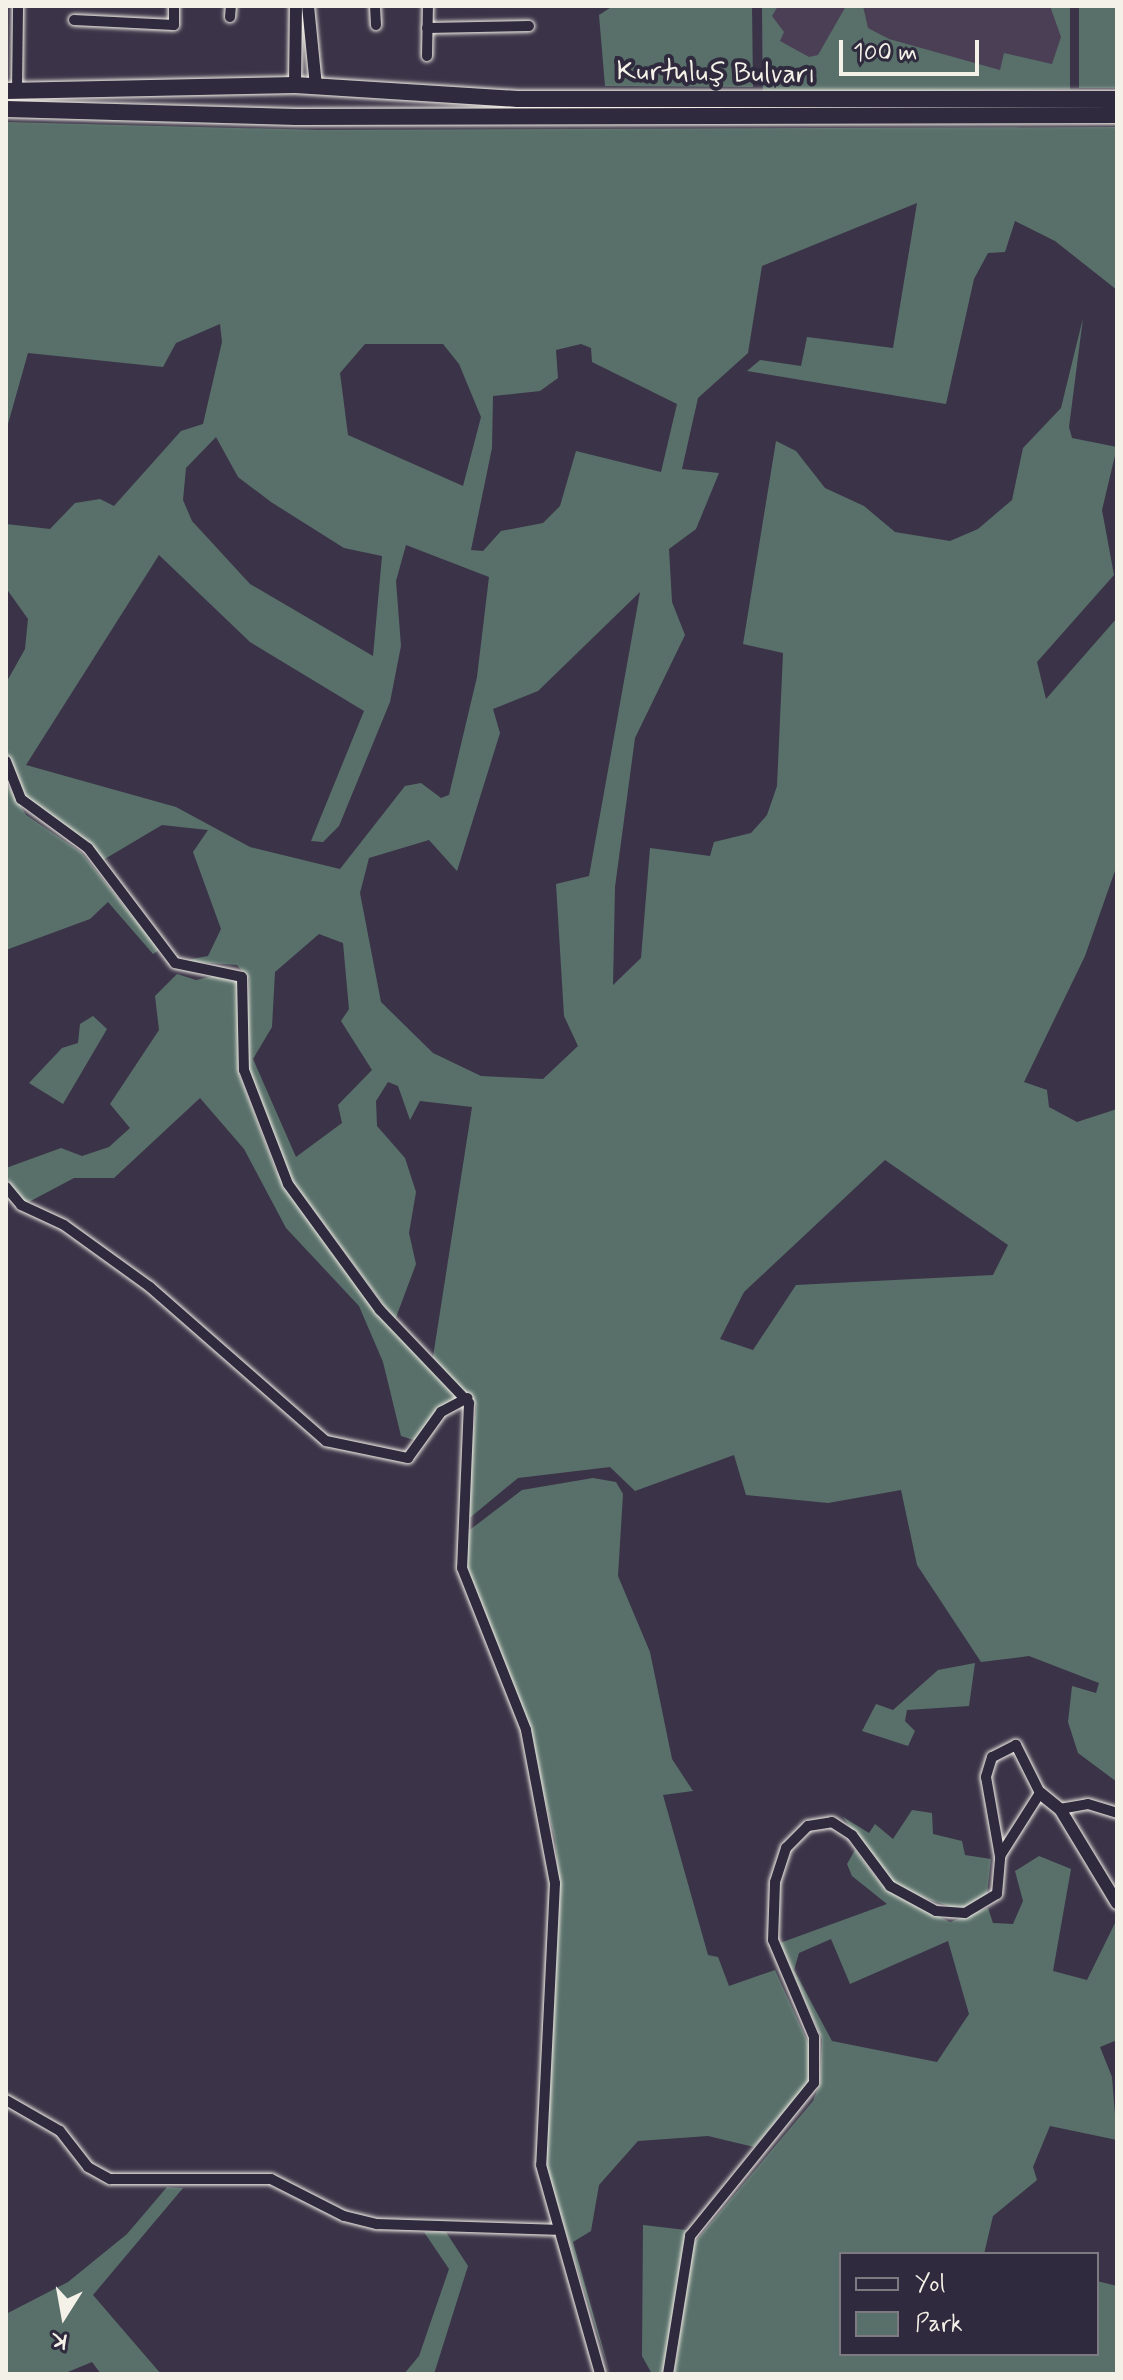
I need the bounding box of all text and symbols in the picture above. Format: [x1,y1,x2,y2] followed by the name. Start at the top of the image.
[843,24,983,74] scale bar
[853,38,917,69] text: 100 m
[616,55,816,93] street label: Kurtuluş Bulvarı
[839,2252,1099,2356] legend
[915,2269,945,2300] text: Yol
[24,2276,104,2356] north arrow
[915,2309,963,2340] text: Park
[49,2324,70,2355] text: K

